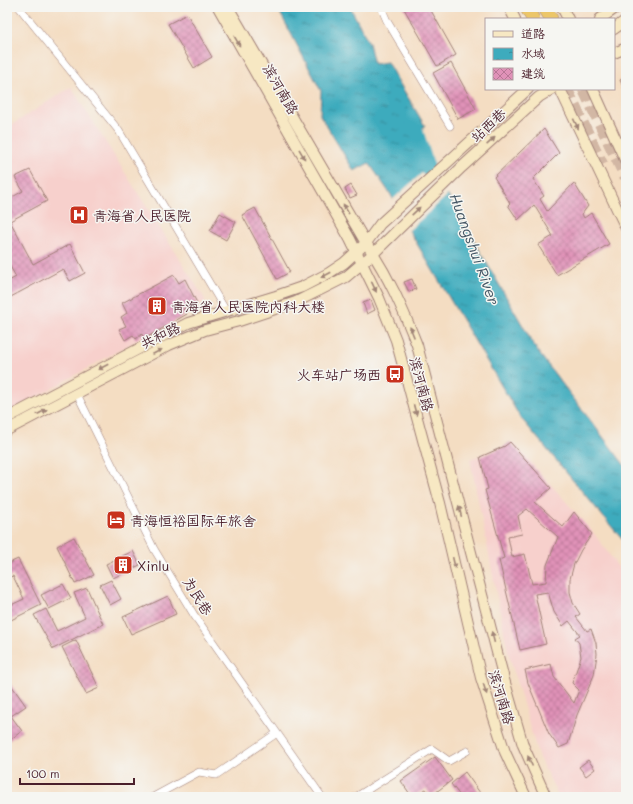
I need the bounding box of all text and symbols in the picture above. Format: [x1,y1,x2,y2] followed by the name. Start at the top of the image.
[485,18,615,90] legend
[521,25,545,41] text: 道路
[234,35,241,47] one-way arrow
[521,45,545,61] text: 水域
[259,60,303,118] street label: 滨河南路
[521,65,545,81] text: 建筑
[466,103,511,146] street label: 站西巷
[573,119,579,130] one-way arrow
[486,136,496,145] one-way arrow
[298,148,305,160] one-way arrow
[445,190,505,308] water label: Huangshui River
[343,203,350,215] one-way arrow
[68,204,90,226] hospital icon: 青海省人民医院
[93,206,191,225] place label: 青海省人民医院
[412,207,421,216] one-way arrow
[320,271,331,278] one-way arrow
[371,281,377,292] one-way arrow
[146,295,168,317] building icon: 青海省人民医院内科大楼
[171,297,325,316] place label: 青海省人民医院内科大楼
[137,317,183,353] street label: 共和路
[409,326,415,337] one-way arrow
[151,348,163,355] one-way arrow
[406,354,438,414] street label: 滨河南路
[384,363,406,385] bus stop icon: 火车站广场西
[97,364,109,370] one-way arrow
[297,365,381,384] place label: 火车站广场西
[412,403,418,416] one-way arrow
[36,409,47,415] one-way arrow
[457,505,463,517] one-way arrow
[105,509,127,531] hotel icon: 青海恒裕国际年旅舍
[130,511,256,530] place label: 青海恒裕国际年旅舍
[112,554,134,576] building icon: Xinlu
[137,556,170,575] place label: Xinlu
[451,557,457,569] one-way arrow
[179,573,218,620] street label: 为民巷
[490,631,496,643] one-way arrow
[485,667,519,727] street label: 滨河南路
[482,683,488,695] one-way arrow
[527,756,533,767] one-way arrow
[20,760,134,786] scale bar
[26,765,60,781] text: 100 m

